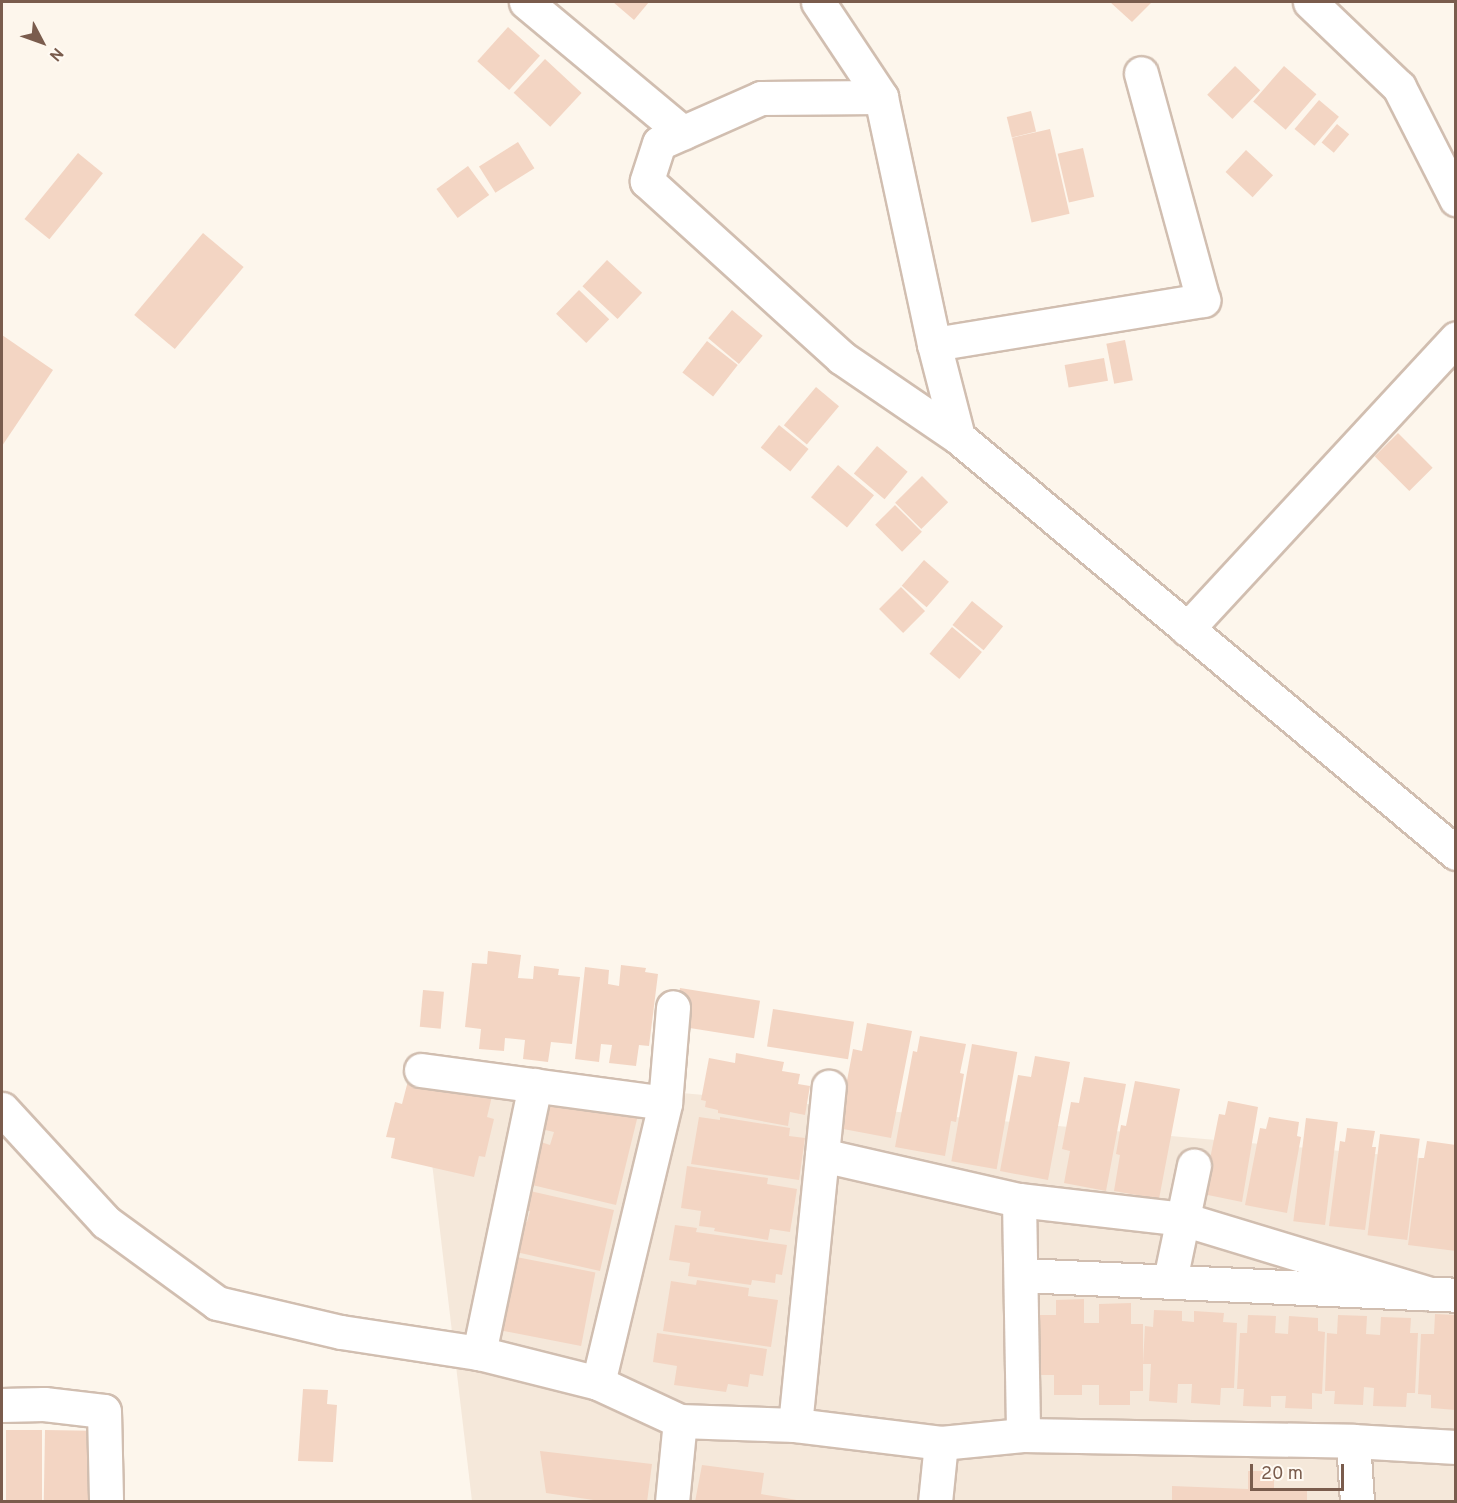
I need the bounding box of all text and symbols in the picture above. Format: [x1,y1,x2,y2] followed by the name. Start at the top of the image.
[12,12,72,72] north arrow
[44,43,67,65] text: N
[1253,1452,1348,1490] scale bar
[1261,1463,1303,1486] text: 20 m

